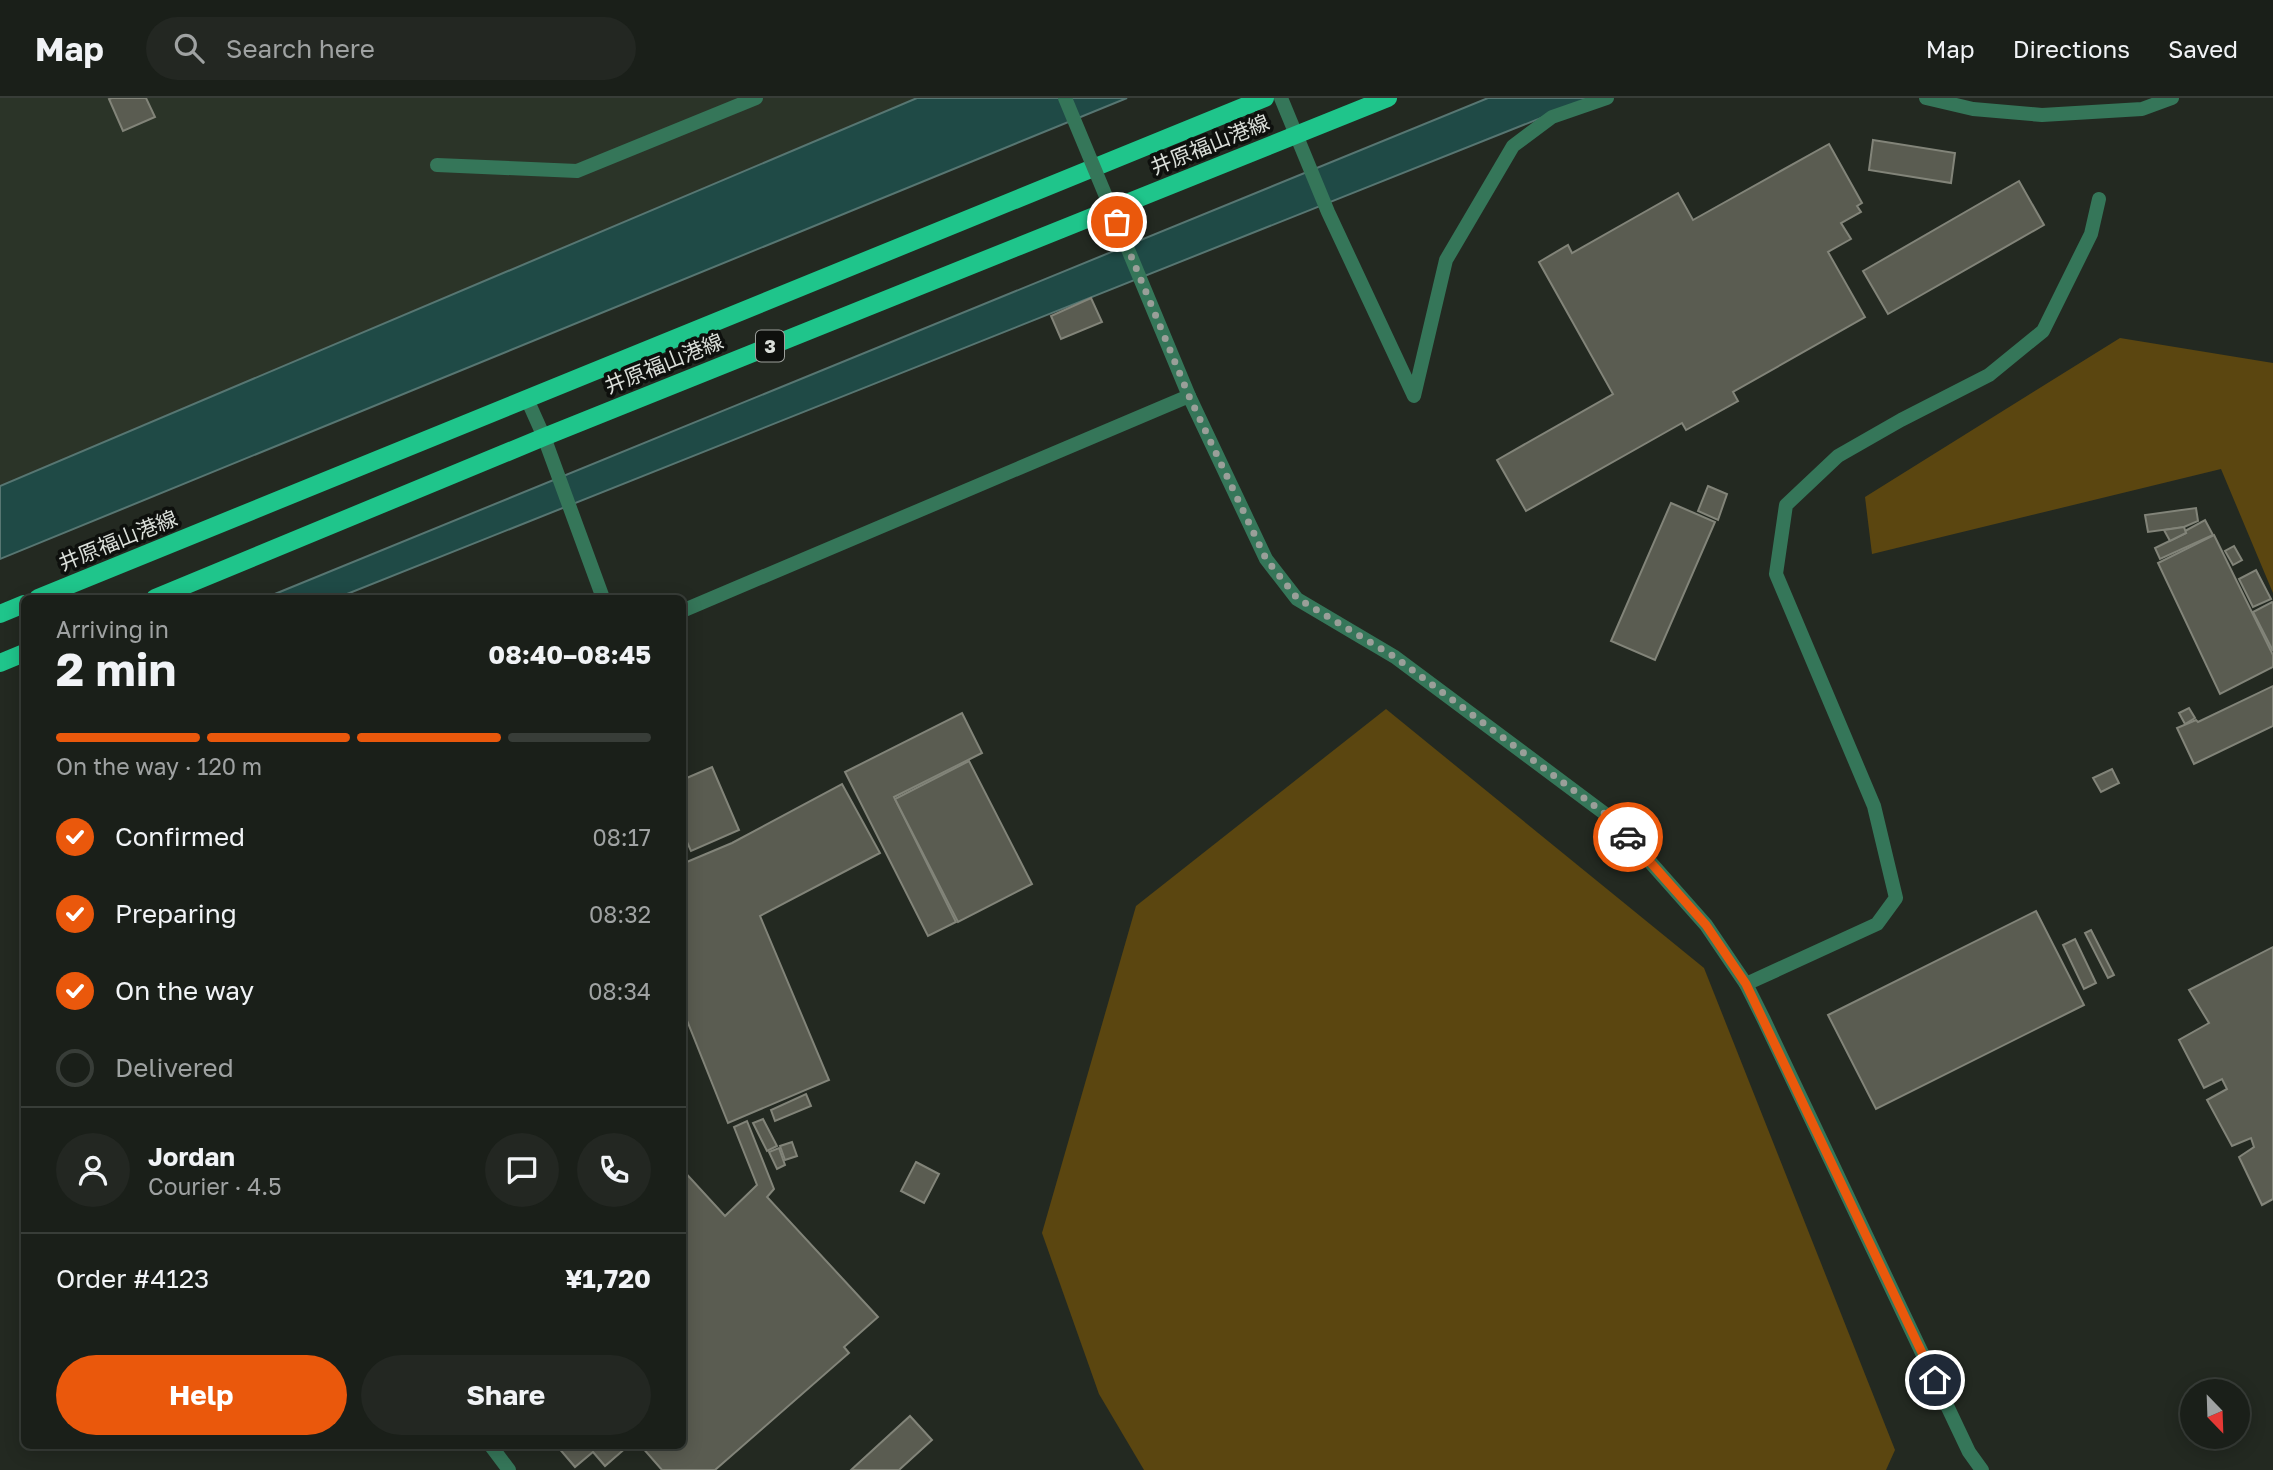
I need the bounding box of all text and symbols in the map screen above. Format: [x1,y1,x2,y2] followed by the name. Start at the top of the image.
[146,17,636,80] search box
[35,29,104,68] text: Map
[170,29,208,67] icon: search
[226,33,375,64] text: Search here
[1926,34,1975,63] text: Map
[2013,34,2130,63] text: Directions
[2168,34,2238,63] text: Saved
[1146,108,1273,180] street label: 井原福山港線
[1087,192,1147,252] pin
[1098,203,1136,241] icon: bag
[600,327,727,399] street label: 井原福山港線
[756,330,784,362] road number: 3
[54,504,181,576] street label: 井原福山港線
[56,615,169,643] text: Arriving in
[488,639,651,670] text: 08:40–08:45
[56,641,176,696] text: 2 min
[56,752,262,780] text: On the way · 120 m
[1593,802,1663,872] courier
[56,818,94,856] icon: check
[1609,818,1647,856] icon: car
[115,821,245,852] text: Confirmed
[592,823,651,851] text: 08:17
[56,895,94,933] icon: check
[115,898,237,929] text: Preparing
[589,900,651,928] text: 08:32
[56,972,94,1010] icon: check
[115,975,254,1006] text: On the way
[588,977,651,1005] text: 08:34
[115,1052,234,1083] text: Delivered
[56,1133,130,1207] button: person
[485,1133,559,1207] button: chat
[577,1133,651,1207] button: phone
[148,1141,235,1172] text: Jordan
[148,1172,281,1200] text: Courier · 4.5
[56,1263,209,1294] text: Order #4123
[565,1263,651,1294] text: ¥1,720
[1905,1350,1965,1410] pin
[56,1355,347,1435] button: Help
[361,1355,651,1435] button: Share
[1916,1361,1954,1399] icon: home
[2180,1379,2250,1449] north arrow
[2180,1379,2250,1449] map controls

